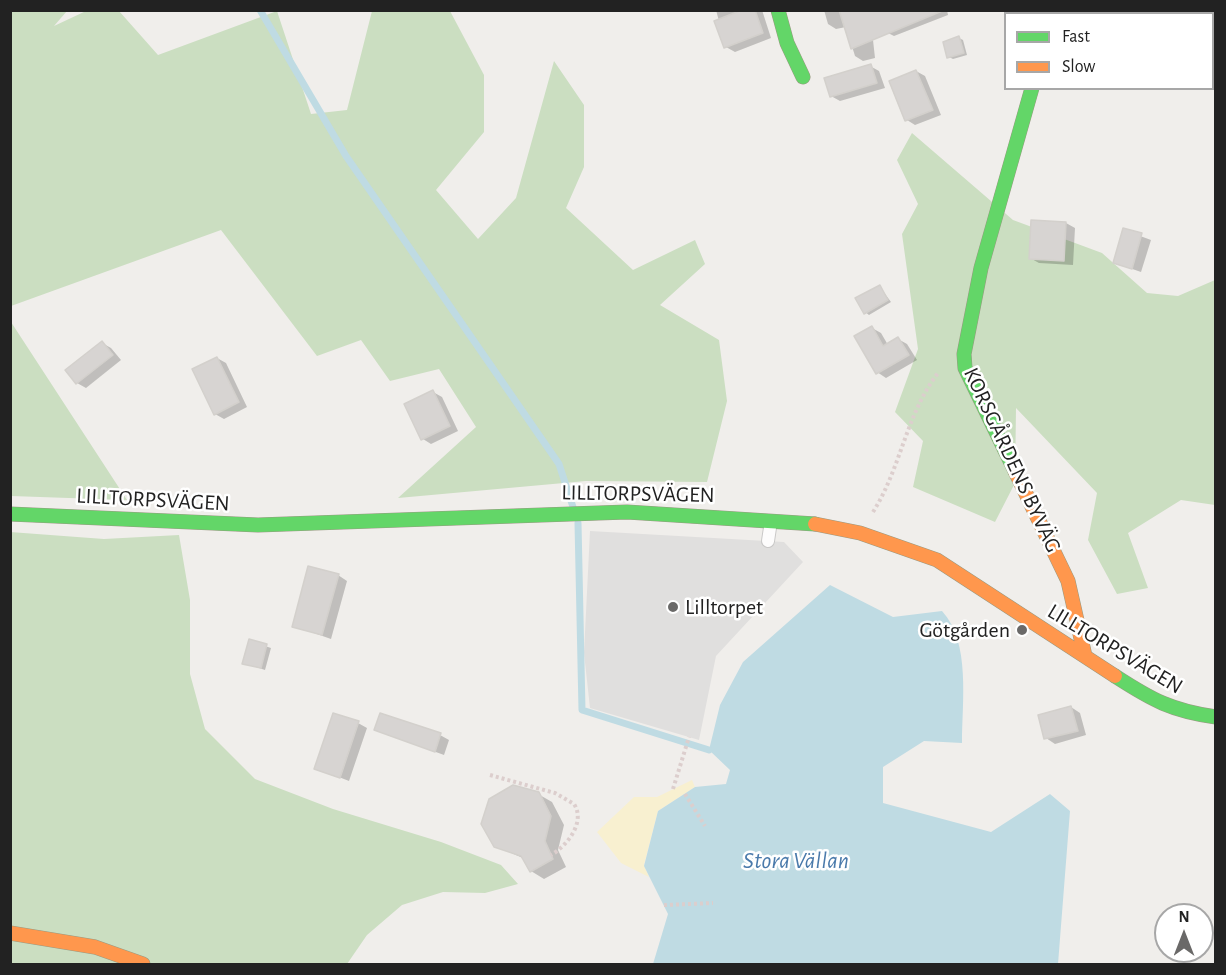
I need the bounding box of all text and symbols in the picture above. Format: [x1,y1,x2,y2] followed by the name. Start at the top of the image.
[1004,12,1214,90] legend
[1062,28,1090,46] text: Fast
[1062,58,1095,76] text: Slow
[958,363,1066,557] street label: KORSGÅRDENS BYVÄG
[561,479,715,509] street label: LILLTORPSVÄGEN
[76,483,230,517] street label: LILLTORPSVÄGEN
[685,594,763,620] place label: Lilltorpet
[1042,598,1188,700] street label: LILLTORPSVÄGEN
[666,600,680,614] marker: Lilltorpet
[920,617,1010,643] place label: Götgården
[1015,623,1029,637] marker: Götgården
[743,847,849,875] water label: Stora Vällan
[1154,903,1214,963] north arrow
[1178,909,1190,925] text: N

